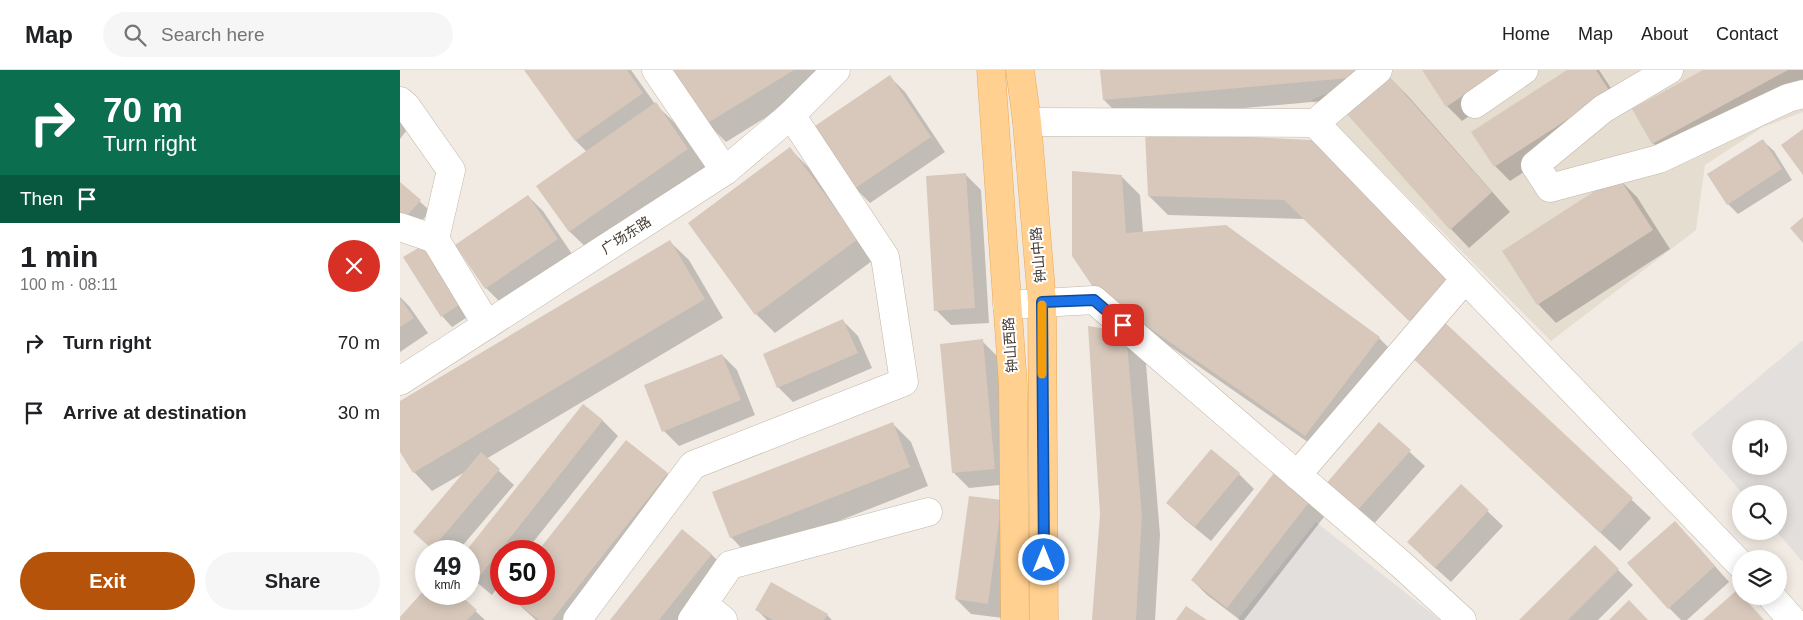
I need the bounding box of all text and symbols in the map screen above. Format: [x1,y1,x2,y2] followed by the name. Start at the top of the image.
[103,12,453,57] search box
[25,21,73,48] text: Map
[121,21,149,49] icon: search
[161,24,265,45] text: Search here
[1502,24,1550,44] text: Home
[1578,24,1613,44] text: Map
[1641,24,1688,44] text: About
[1716,24,1778,44] text: Contact
[20,90,85,155] icon: right
[103,90,183,129] text: 70 m
[103,131,196,156] text: Turn right
[73,185,101,213] icon: arrive
[20,188,63,209] text: Then
[598,213,654,257] street label: 广场东路
[1028,226,1048,284] street label: 钟山中路
[20,240,98,273] text: 1 min
[328,240,380,292] button: close
[20,276,118,293] text: 100 m · 08:11
[1102,304,1144,346] pin
[1109,311,1137,339] icon: arrive
[1000,317,1020,373] street label: 钟山西路
[20,329,48,357] icon: right
[63,332,151,353] text: Turn right
[338,332,380,353] text: 70 m
[20,399,48,427] icon: arrive
[63,402,247,423] text: Arrive at destination
[338,402,380,423] text: 30 m
[1732,420,1787,605] map controls
[1732,420,1787,475] button: sound
[1732,485,1787,540] button: search
[1017,533,1069,585] position arrow
[490,540,555,605] speed limit sign: 50
[1732,550,1787,605] button: layers
[20,552,195,610] button: Exit
[205,552,380,610] button: Share
[434,552,461,580] text: 49
[434,578,461,592] text: km/h

